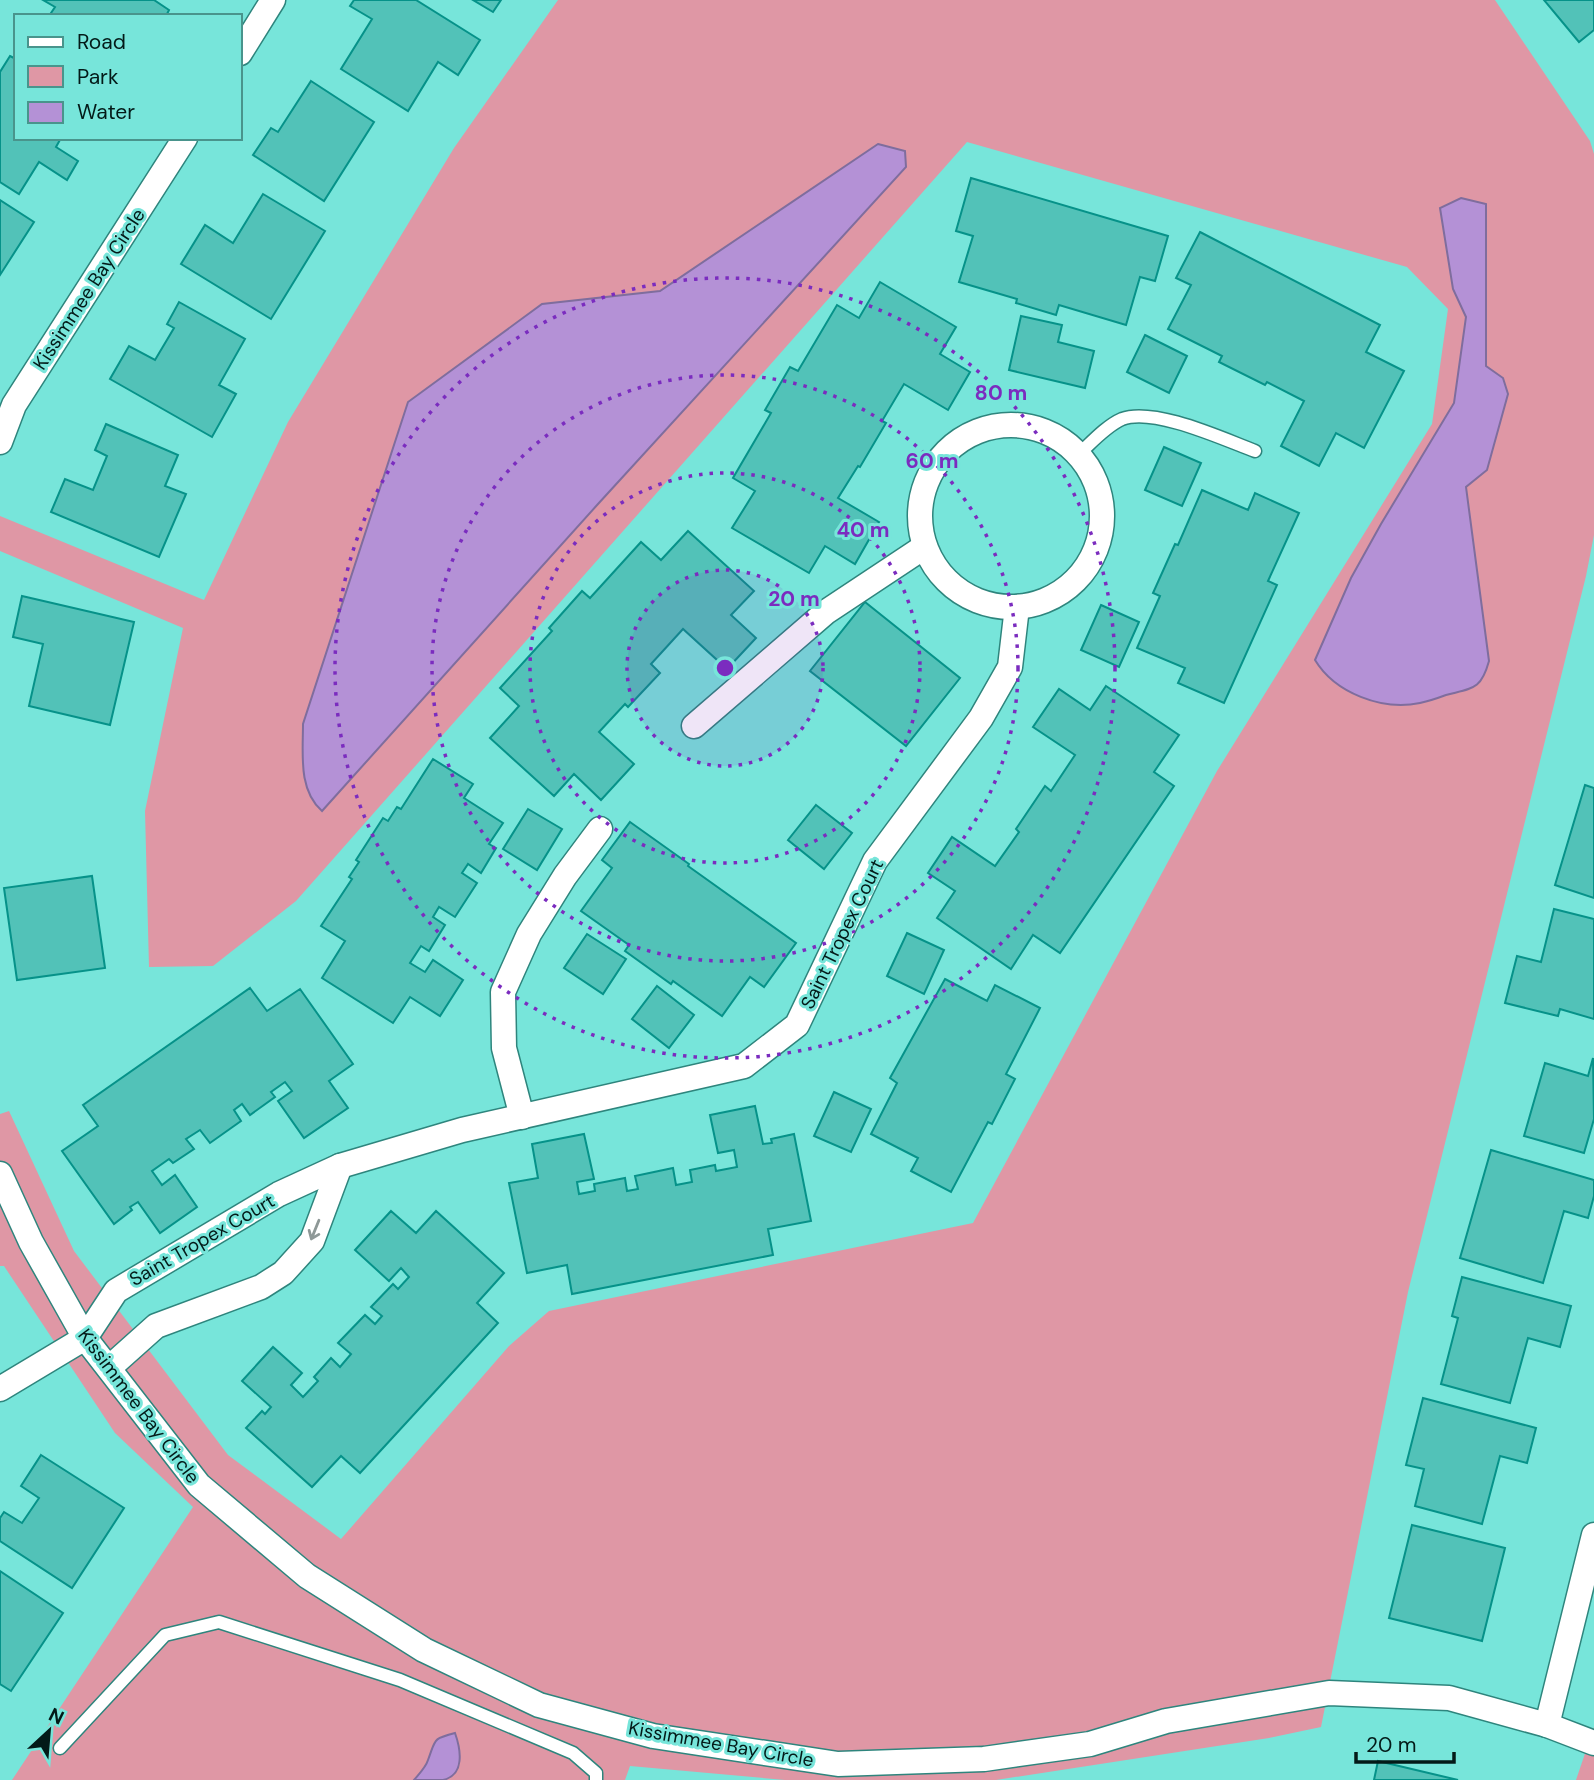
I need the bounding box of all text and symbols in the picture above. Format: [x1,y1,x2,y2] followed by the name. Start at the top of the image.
[14,14,242,140] legend
[77,28,126,56] text: Road
[77,63,119,91] text: Park
[77,98,135,126] text: Water
[27,203,151,375] street label: Kissimmee Bay Circle
[975,379,1027,407] text: 80 m
[906,447,958,475] text: 60 m
[836,516,890,544] text: 40 m
[768,585,820,613] text: 20 m
[713,656,737,680] centre of rings
[795,855,889,1013] street label: Saint Tropex Court
[125,1188,279,1292] street label: Saint Tropex Court
[308,1219,321,1241] one-way arrow
[73,1324,205,1488] street label: Kissimmee Bay Circle
[14,1696,84,1766] north arrow
[45,1702,68,1730] text: N
[626,1715,816,1773] street label: Kissimmee Bay Circle
[1356,1720,1454,1764] scale bar
[1366,1731,1417,1759] text: 20 m

